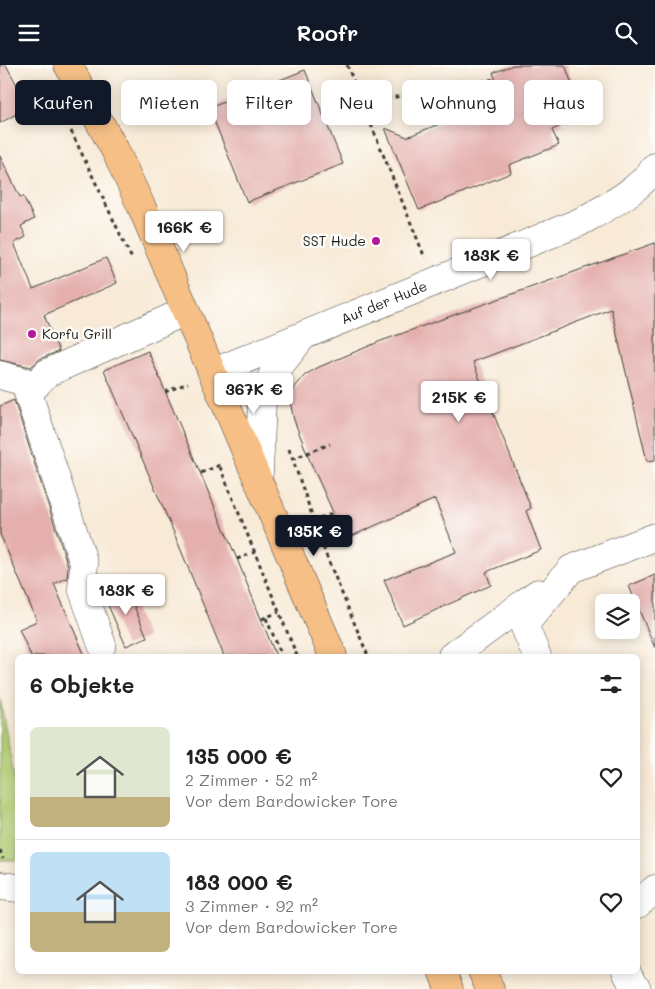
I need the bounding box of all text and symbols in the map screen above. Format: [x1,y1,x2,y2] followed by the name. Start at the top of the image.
[297,18,358,47] text: Roofr
[15,19,43,47] icon: menu
[612,19,640,47] icon: search
[15,80,111,125] chip: Kaufen
[121,80,217,125] chip: Mieten
[227,80,311,125] chip: Filter
[321,80,392,125] chip: Neu
[402,80,514,125] chip: Wohnung
[524,80,603,125] chip: Haus
[143,211,225,253] pin: 166K €
[156,216,212,237] text: 166K €
[303,231,366,250] place label: SST Hude
[370,235,382,247] marker: SST Hude
[450,239,532,281] pin: 183K €
[463,244,519,265] text: 183K €
[338,276,430,328] street label: Auf der Hude
[42,324,112,343] place label: Korfu Grill
[26,328,38,340] marker: Korfu Grill
[213,373,295,415] pin: 367K €
[225,378,283,399] text: 367K €
[418,381,500,423] pin: 215K €
[432,386,486,407] text: 215K €
[273,515,355,557] pin: 135K €
[286,520,342,541] text: 135K €
[85,573,167,616] pin: 183K €
[98,579,154,600] text: 183K €
[595,594,640,639] map controls
[595,594,640,639] button: layers
[597,670,625,698] icon: filters
[30,671,134,698] text: 6 Objekte
[185,742,292,769] text: 135 000 €
[70,747,130,807] icon: home
[597,763,625,791] icon: heart
[185,769,318,790] text: 2 Zimmer · 52 m²
[185,790,398,811] text: Vor dem Bardowicker Tore
[185,868,293,895] text: 183 000 €
[70,872,130,932] icon: home
[597,888,625,916] icon: heart
[185,895,318,916] text: 3 Zimmer · 92 m²
[185,916,398,937] text: Vor dem Bardowicker Tore

